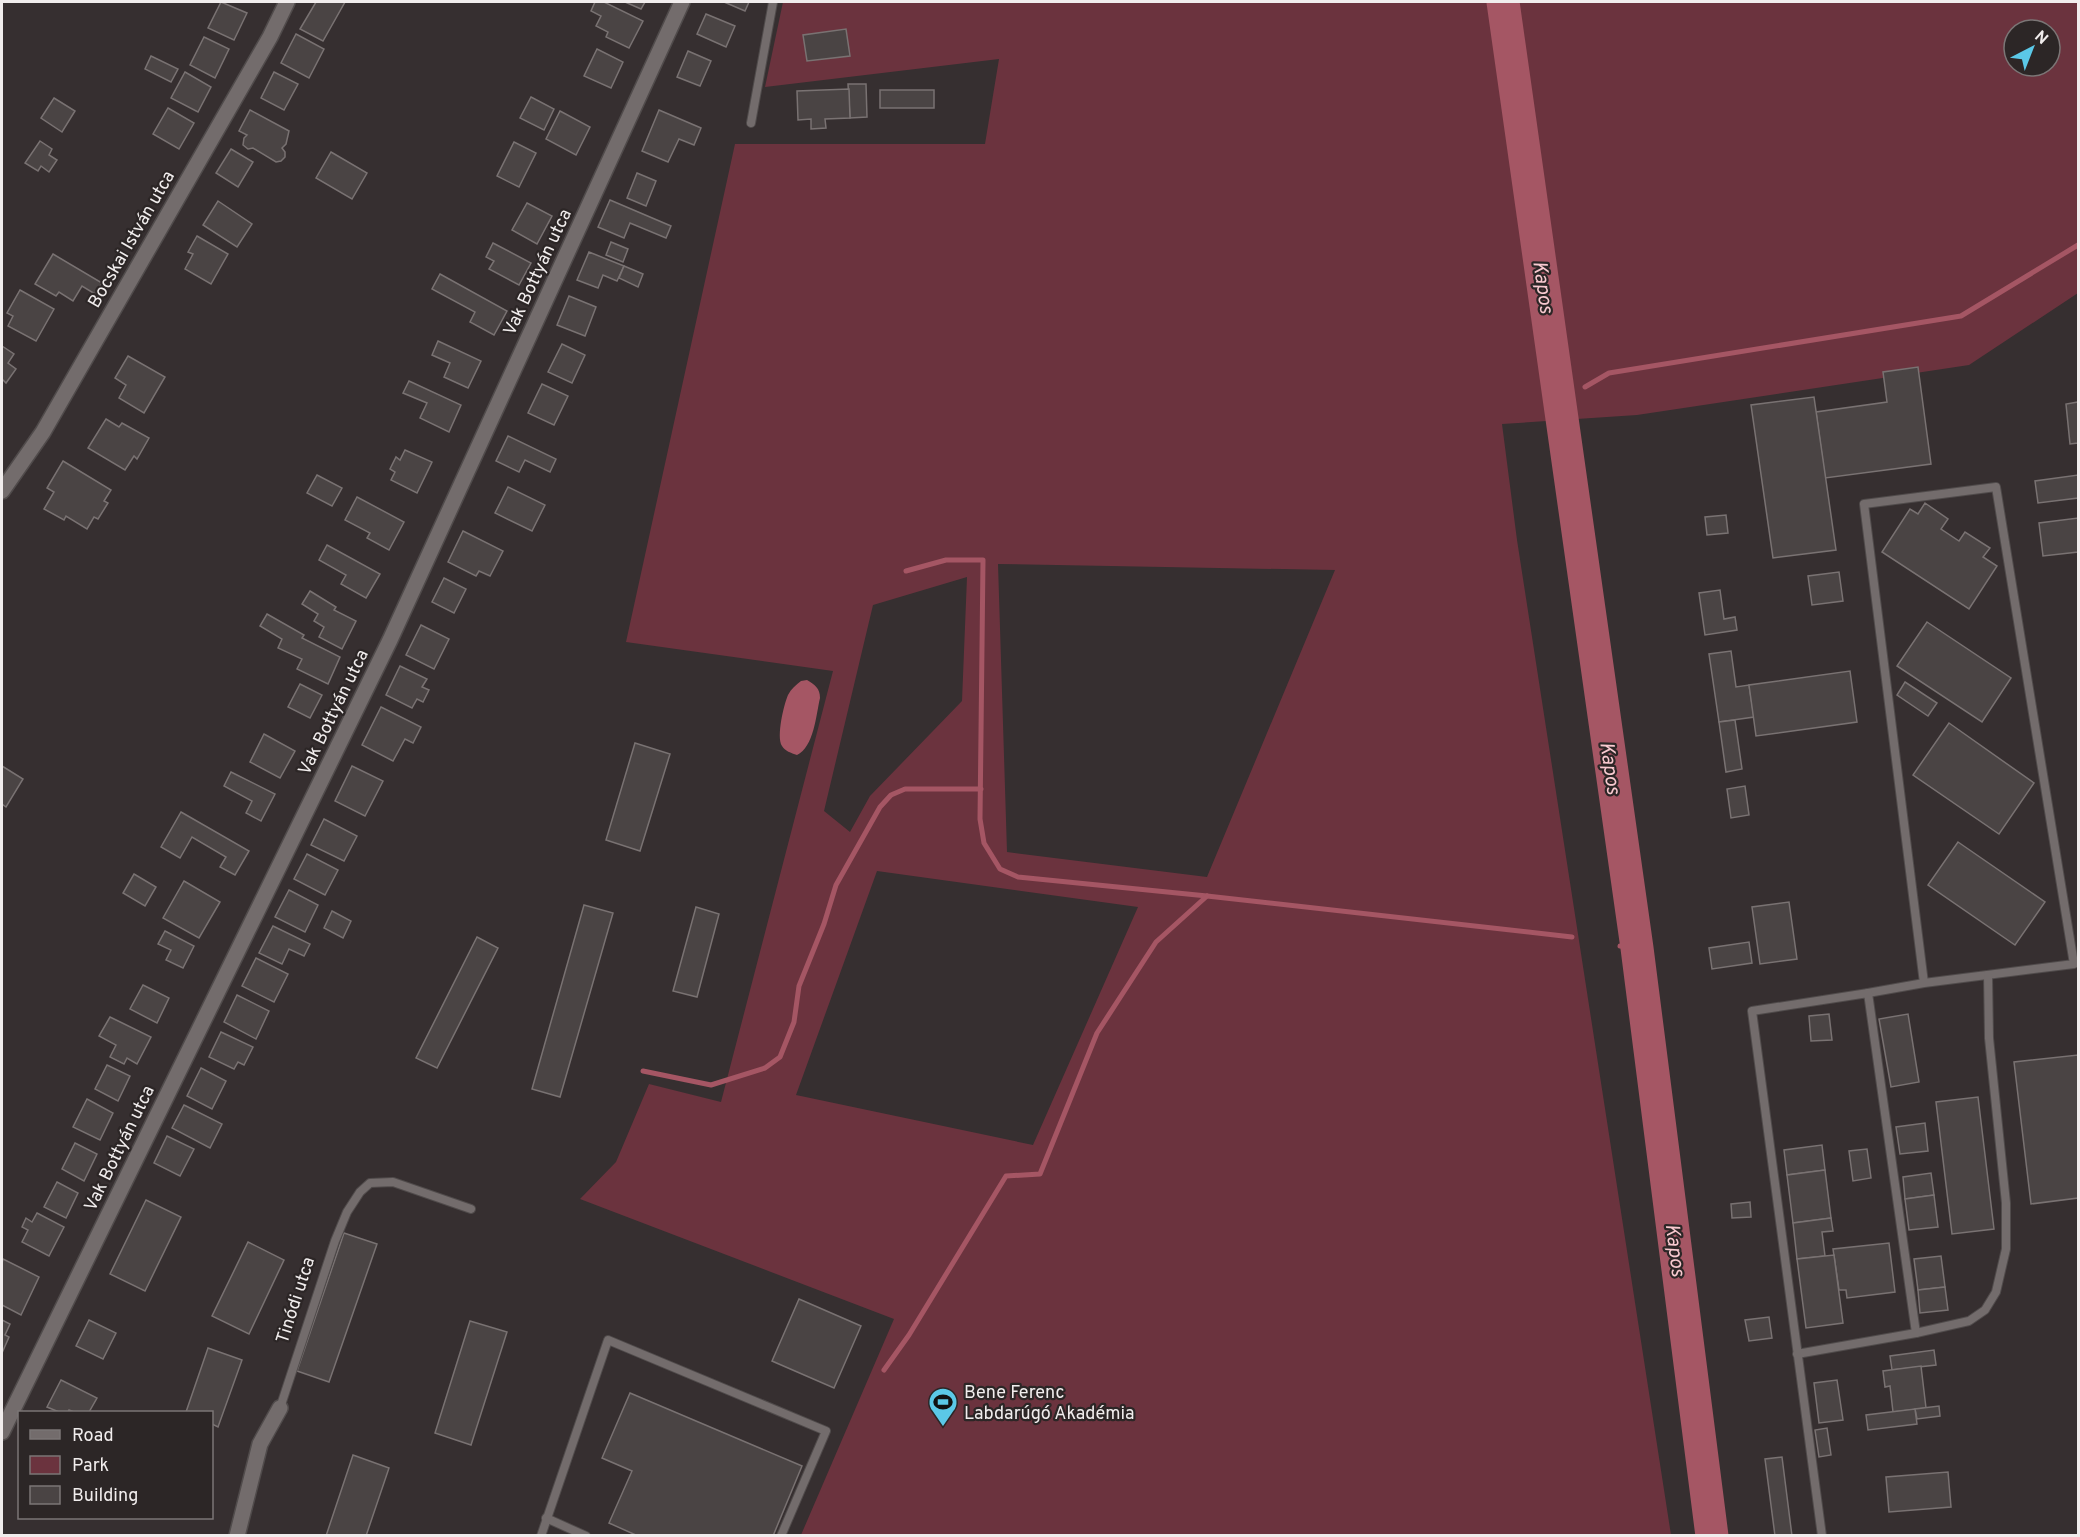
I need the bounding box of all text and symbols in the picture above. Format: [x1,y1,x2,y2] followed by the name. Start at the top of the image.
[2002,18,2062,78] north arrow
[2030,27,2052,50] text: N
[84,167,181,312] street label: Bocskai István utca
[499,206,578,340] street label: Vak Bottyán utca
[1525,259,1559,316] water label: Kapos
[294,646,375,779] street label: Vak Bottyán utca
[1592,740,1626,797] water label: Kapos
[80,1082,161,1215] street label: Vak Bottyán utca
[1658,1222,1690,1279] water label: Kapos
[272,1254,321,1347] street label: Tinódi utca
[964,1382,1134,1426] place label: Bene Ferenc Labdarúgó Akadémia
[927,1386,959,1428] sports icon: Bene Ferenc Labdarúgó Akadémia
[18,1411,213,1519] legend
[72,1425,114,1448] text: Road
[72,1455,109,1478] text: Park
[72,1485,138,1508] text: Building

